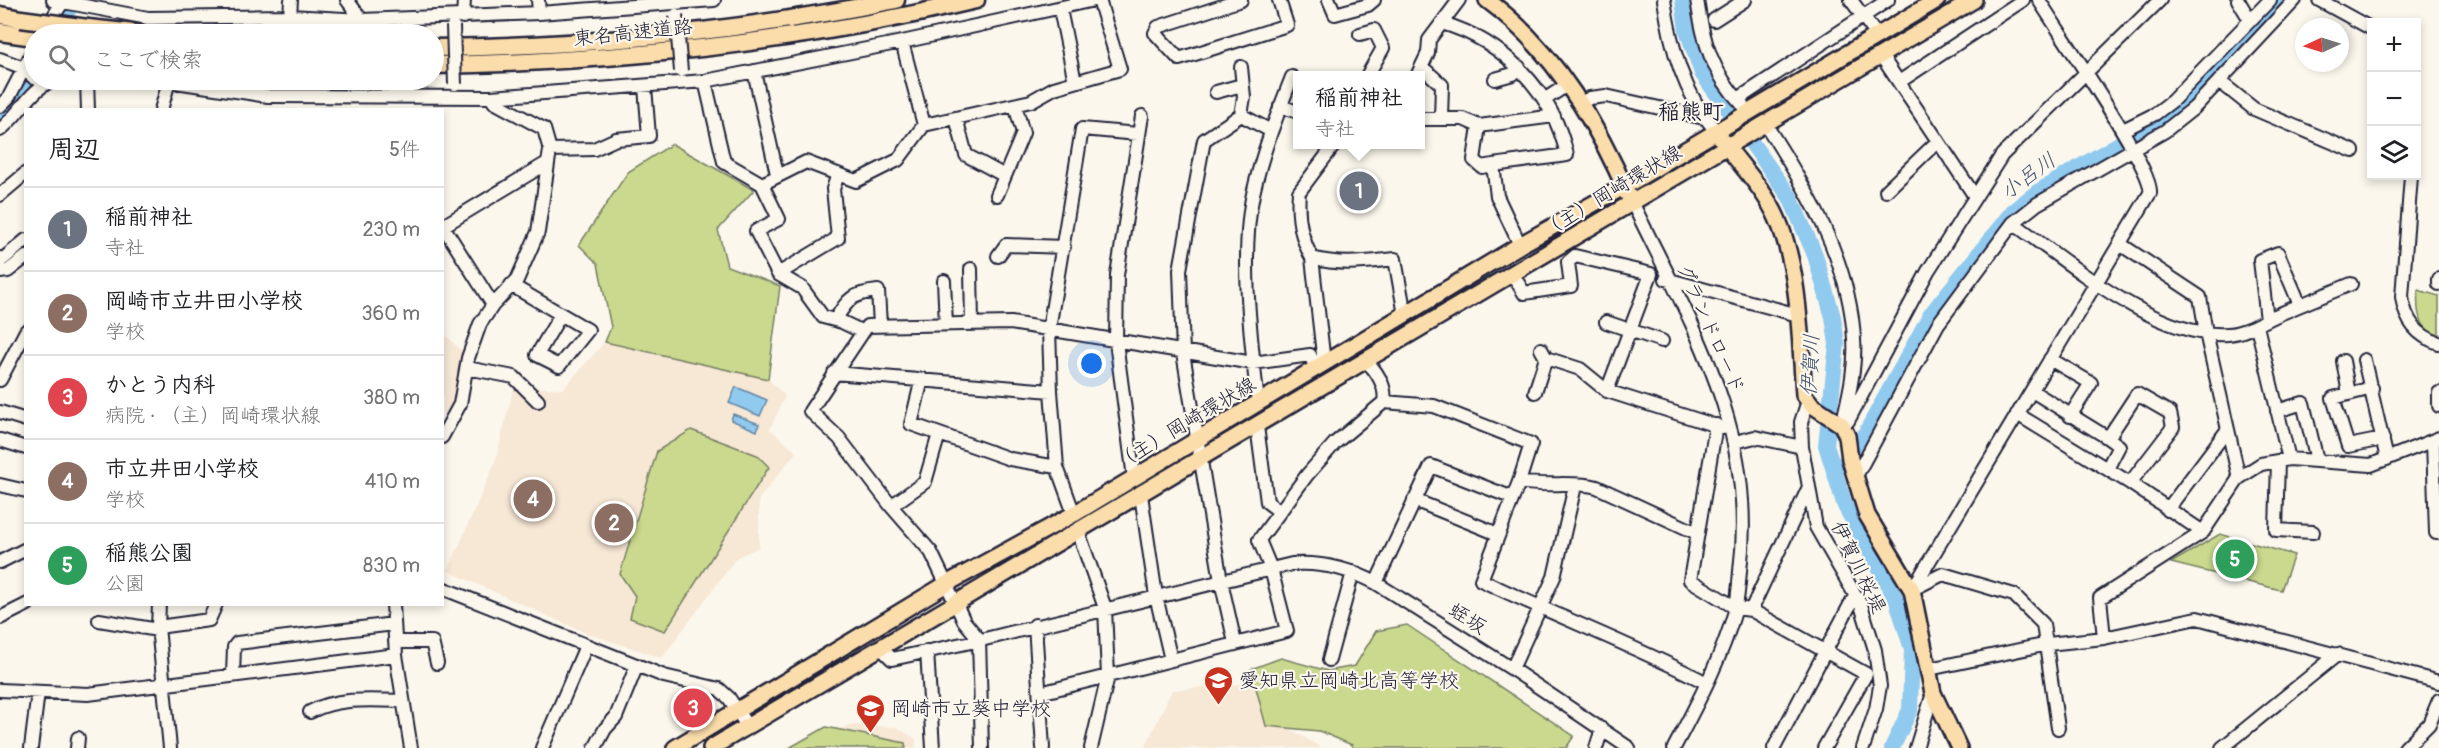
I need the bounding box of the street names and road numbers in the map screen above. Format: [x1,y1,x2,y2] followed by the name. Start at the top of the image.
[572,14,694,51] street label: 東名高速道路
[1536,140,1686,243] street label: （主）岡崎環状線
[1671,259,1750,397] street label: グランドロード
[1110,372,1260,475] street label: （主）岡崎環状線
[1825,517,1892,618] street label: 伊賀川桜堤
[1444,597,1491,640] street label: 蛭坂

